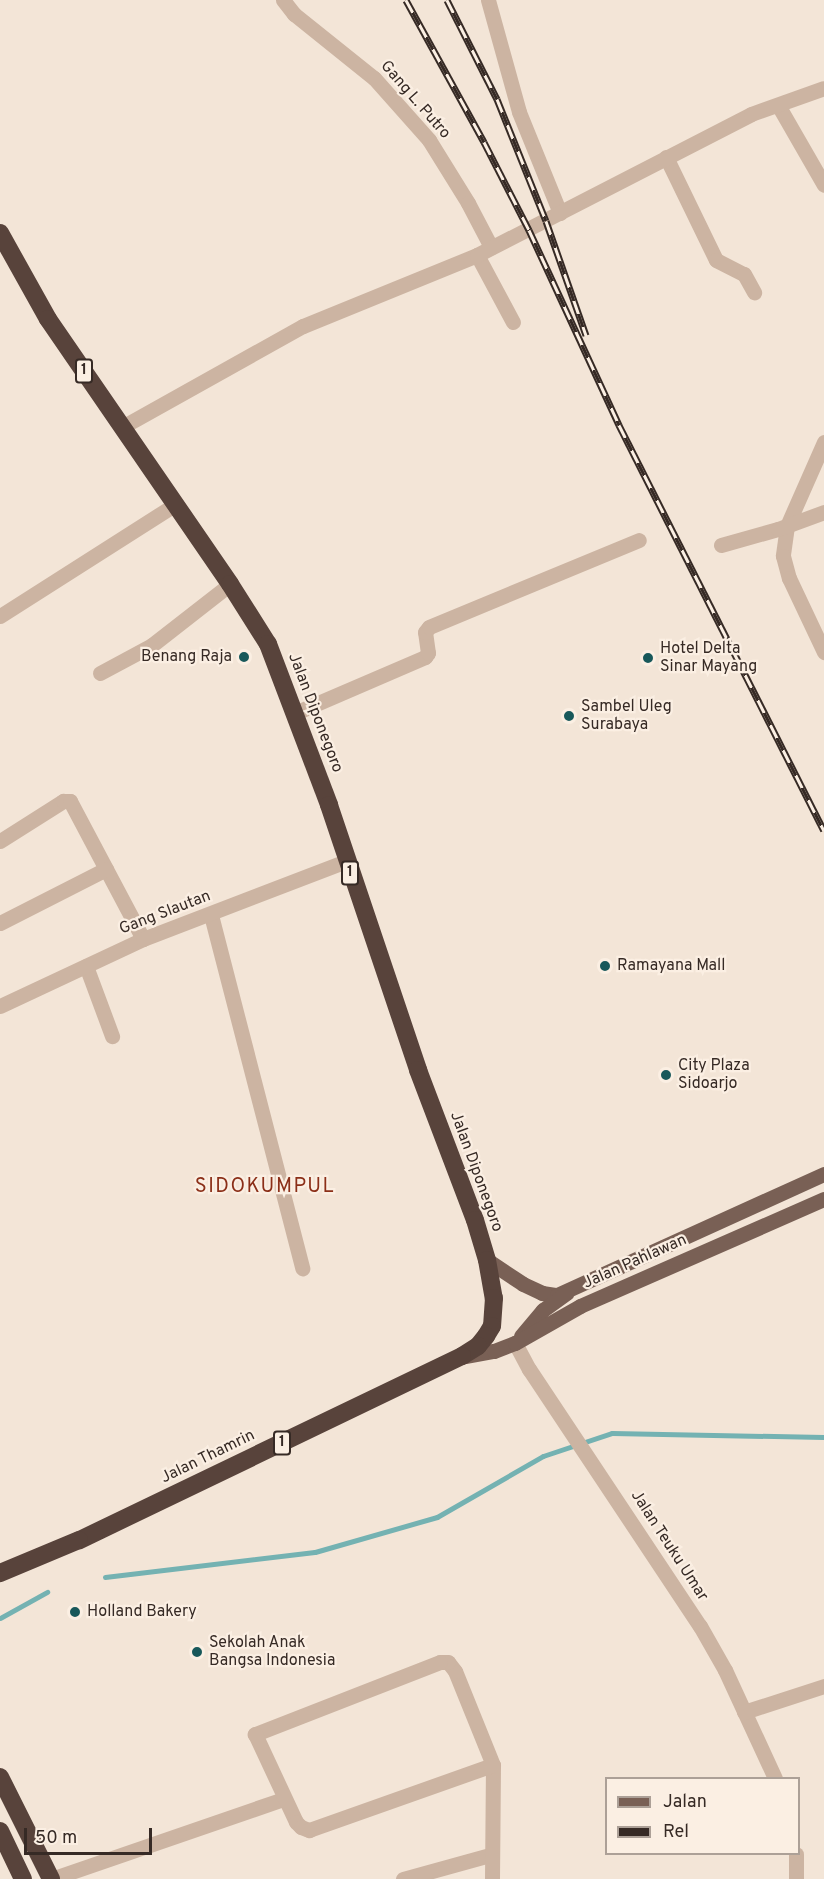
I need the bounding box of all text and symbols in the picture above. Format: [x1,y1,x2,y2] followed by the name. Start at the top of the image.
[376,57,454,143] street label: Gang L. Putro
[75,359,93,383] road number: 1
[660,639,757,677] place label: Hotel Delta Sinar Mayang
[141,647,232,667] place label: Benang Raja
[237,650,251,664] marker: Benang Raja
[283,650,347,776] street label: Jalan Diponegoro
[641,651,655,665] marker: Hotel Delta Sinar Mayang
[581,697,672,735] place label: Sambel Uleg Surabaya
[562,709,576,723] marker: Sambel Uleg Surabaya
[341,861,359,885] road number: 1
[117,887,213,939] street label: Gang Slautan
[617,956,725,976] place label: Ramayana Mall
[598,959,612,973] marker: Ramayana Mall
[678,1056,750,1094] place label: City Plaza Sidoarjo
[659,1068,673,1082] marker: City Plaza Sidoarjo
[445,1109,507,1235] street label: Jalan Diponegoro
[195,1175,335,1199] district label: SIDOKUMPUL
[580,1231,690,1293] street label: Jalan Pahlawan
[158,1426,258,1488] street label: Jalan Thamrin
[273,1431,291,1455] road number: 1
[626,1487,712,1605] street label: Jalan Teuku Umar
[87,1602,197,1622] place label: Holland Bakery
[68,1605,82,1619] marker: Holland Bakery
[209,1633,335,1671] place label: Sekolah Anak Bangsa Indonesia
[190,1645,204,1659] marker: Sekolah Anak Bangsa Indonesia
[605,1777,800,1855] legend
[663,1791,707,1814] text: Jalan
[27,1816,154,1854] scale bar
[663,1821,689,1844] text: Rel
[35,1827,77,1850] text: 50 m

